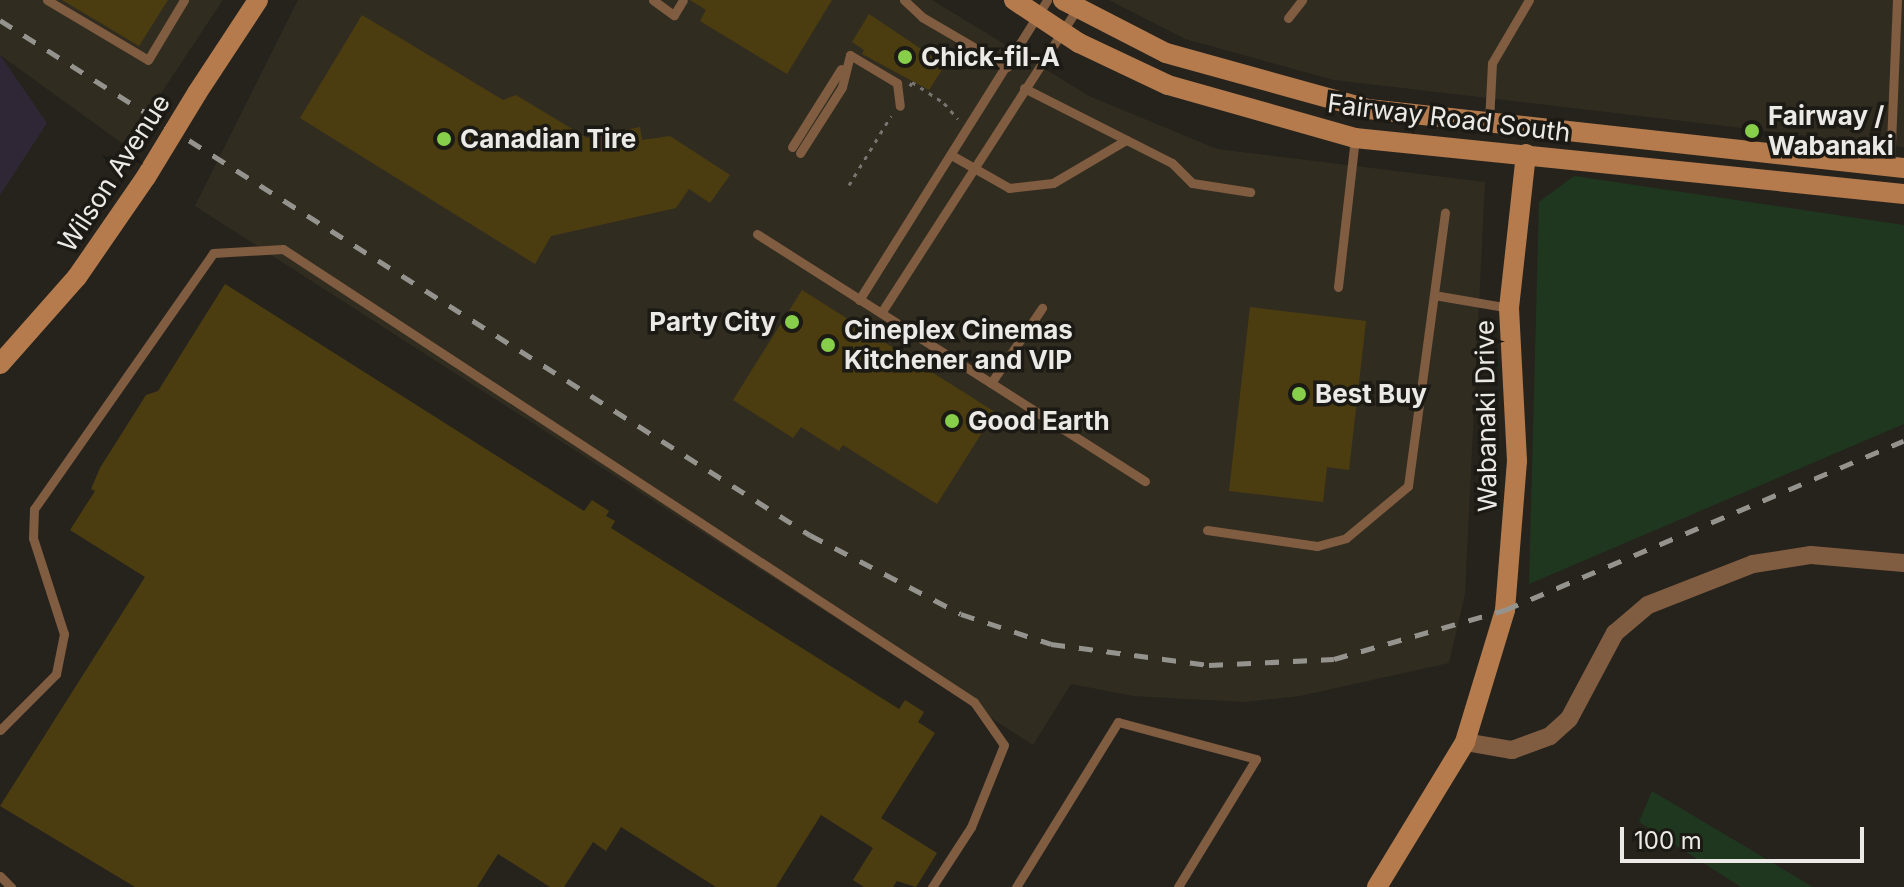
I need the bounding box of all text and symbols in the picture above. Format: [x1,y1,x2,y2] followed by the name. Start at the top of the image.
[921,41,1060,73] place label: Chick-fil-A
[896,48,914,66] marker: Chick-fil-A
[51,88,177,258] street label: Wilson Avenue
[1326,88,1572,148] street label: Fairway Road South
[1768,100,1894,162] place label: Fairway / Wabanaki
[1743,122,1761,140] marker: Fairway / Wabanaki
[460,123,636,155] place label: Canadian Tire
[435,130,453,148] marker: Canadian Tire
[649,306,776,338] place label: Party City
[783,313,801,331] marker: Party City
[844,314,1073,376] place label: Cineplex Cinemas Kitchener and VIP
[1469,320,1503,512] street label: Wabanaki Drive
[819,336,837,354] marker: Cineplex Cinemas Kitchener and VIP
[1315,378,1427,410] place label: Best Buy
[1290,385,1308,403] marker: Best Buy
[968,405,1110,437] place label: Good Earth
[943,412,961,430] marker: Good Earth
[1624,811,1868,861] scale bar
[1634,826,1702,855] text: 100 m

